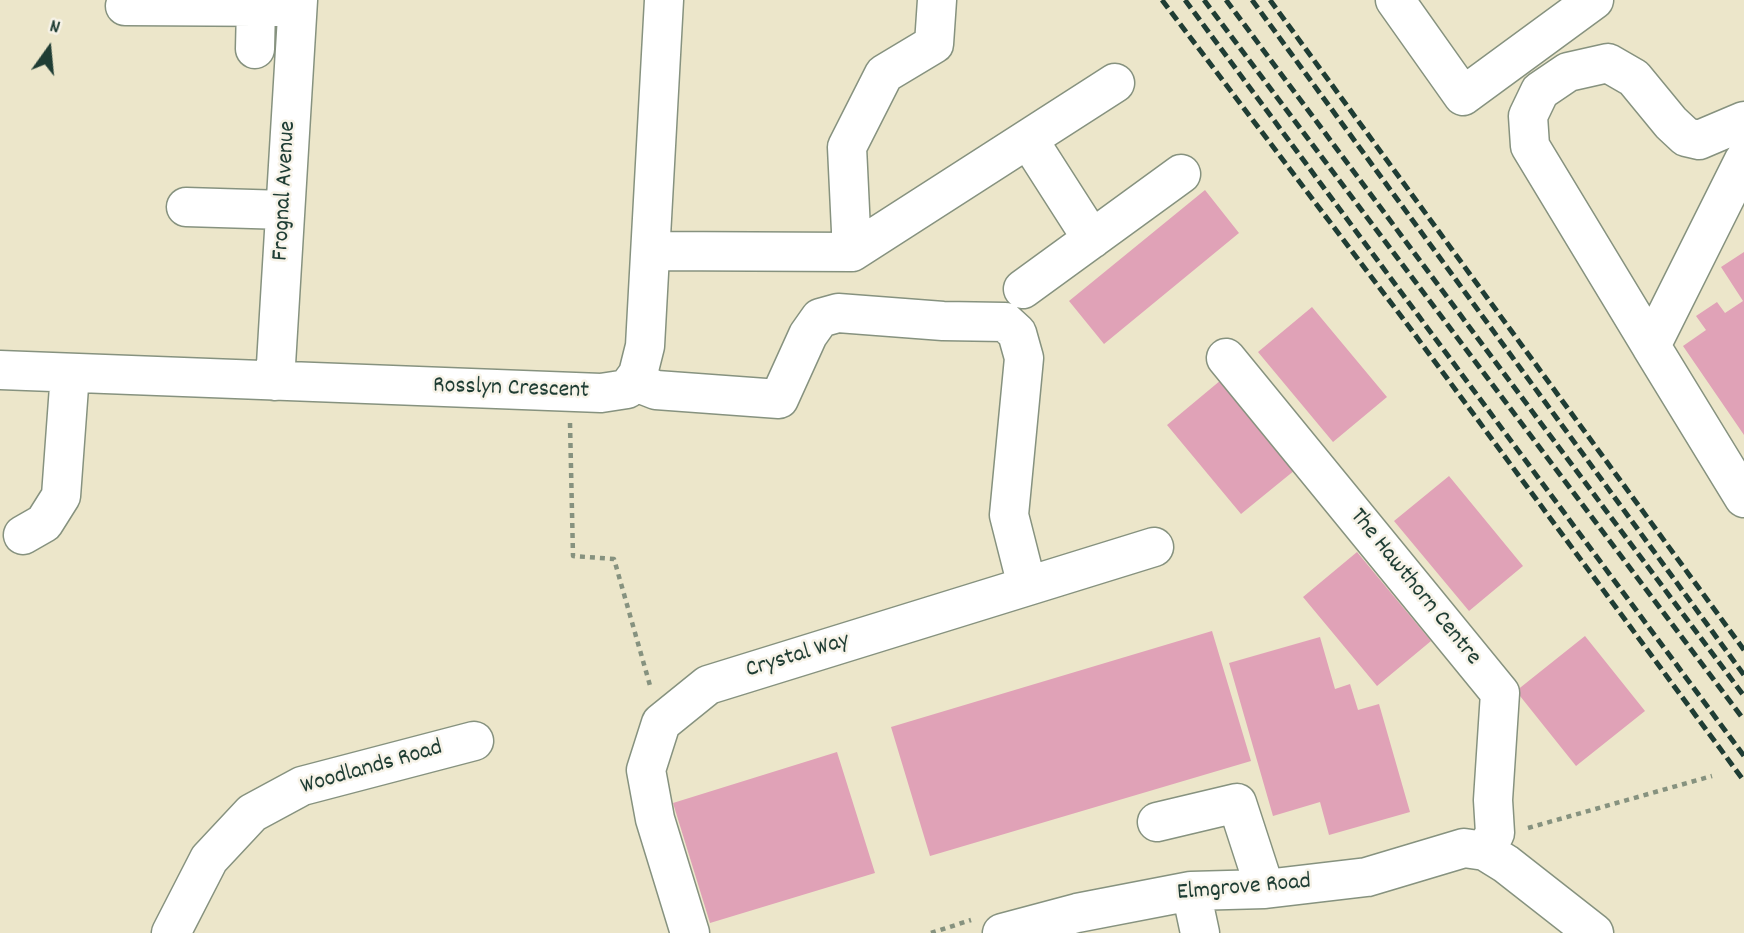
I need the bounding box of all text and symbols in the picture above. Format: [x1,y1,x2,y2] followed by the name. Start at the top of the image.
[14,14,84,84] north arrow
[47,14,63,42] text: N
[268,120,304,262] street label: Frognal Avenue
[432,373,590,407] street label: Rosslyn Crescent
[1342,504,1486,672] street label: The Hawthorn Centre
[743,628,853,686] street label: Crystal Way
[298,735,446,803] street label: Woodlands Road
[1176,869,1312,909] street label: Elmgrove Road

